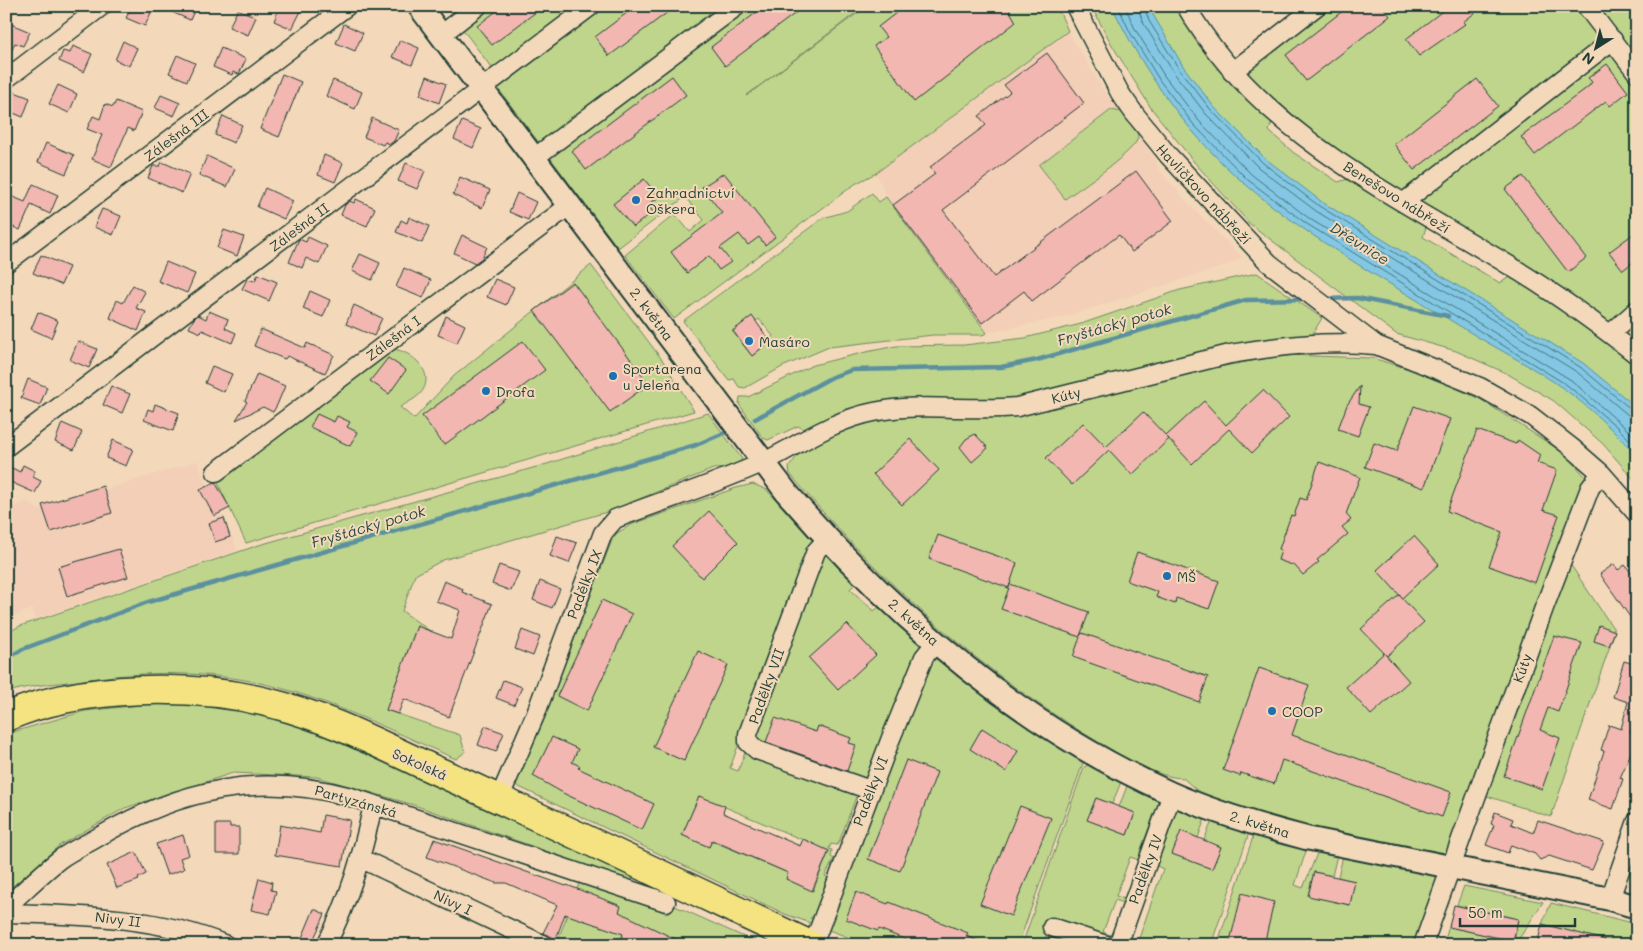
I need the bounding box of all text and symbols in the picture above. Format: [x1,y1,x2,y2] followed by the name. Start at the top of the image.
[1570,22,1620,72] north arrow
[1578,48,1598,70] text: N
[140,104,212,166] street label: Zálešná III
[1152,139,1256,249] street label: Havlíčkovo nábřeží
[1340,157,1454,237] street label: Benešovo nábřeží
[646,183,735,218] place label: Zahradnictví Oškera
[630,194,642,206] marker: Zahradnictví Oškera
[265,198,333,256] street label: Zálešná II
[1327,217,1393,269] water label: Dřevnice
[626,283,678,345] street label: 2. května
[1055,298,1174,350] water label: Fryštácký potok
[362,311,424,365] street label: Zálešná I
[759,332,810,351] place label: Masáro
[743,335,755,347] marker: Masáro
[623,359,702,394] place label: Sportarena u Jeleňa
[607,370,619,382] marker: Sportarena u Jeleňa
[496,382,535,401] place label: Drofa
[1049,382,1083,408] street label: Kúty
[480,385,492,397] marker: Drofa
[309,500,428,552] water label: Fryštácký potok
[562,547,606,621] street label: Padělky IX
[1177,567,1196,586] place label: MŠ
[1161,570,1173,582] marker: MŠ
[885,594,943,650] street label: 2. května
[744,646,788,726] street label: Padělky VII
[1508,651,1536,685] street label: Kúty
[1282,702,1323,721] place label: COOP
[1266,705,1278,717] marker: COOP
[389,743,451,785] street label: Sokolská
[848,754,892,828] street label: Padělky VI
[313,780,399,822] street label: Partyzánská
[1228,806,1292,842] street label: 2. května
[1124,832,1166,906] street label: Padělky IV
[431,885,475,919] street label: Nivy I
[1460,896,1576,928] scale bar
[1468,902,1503,922] text: 50 m
[94,907,142,931] street label: Nivy II

